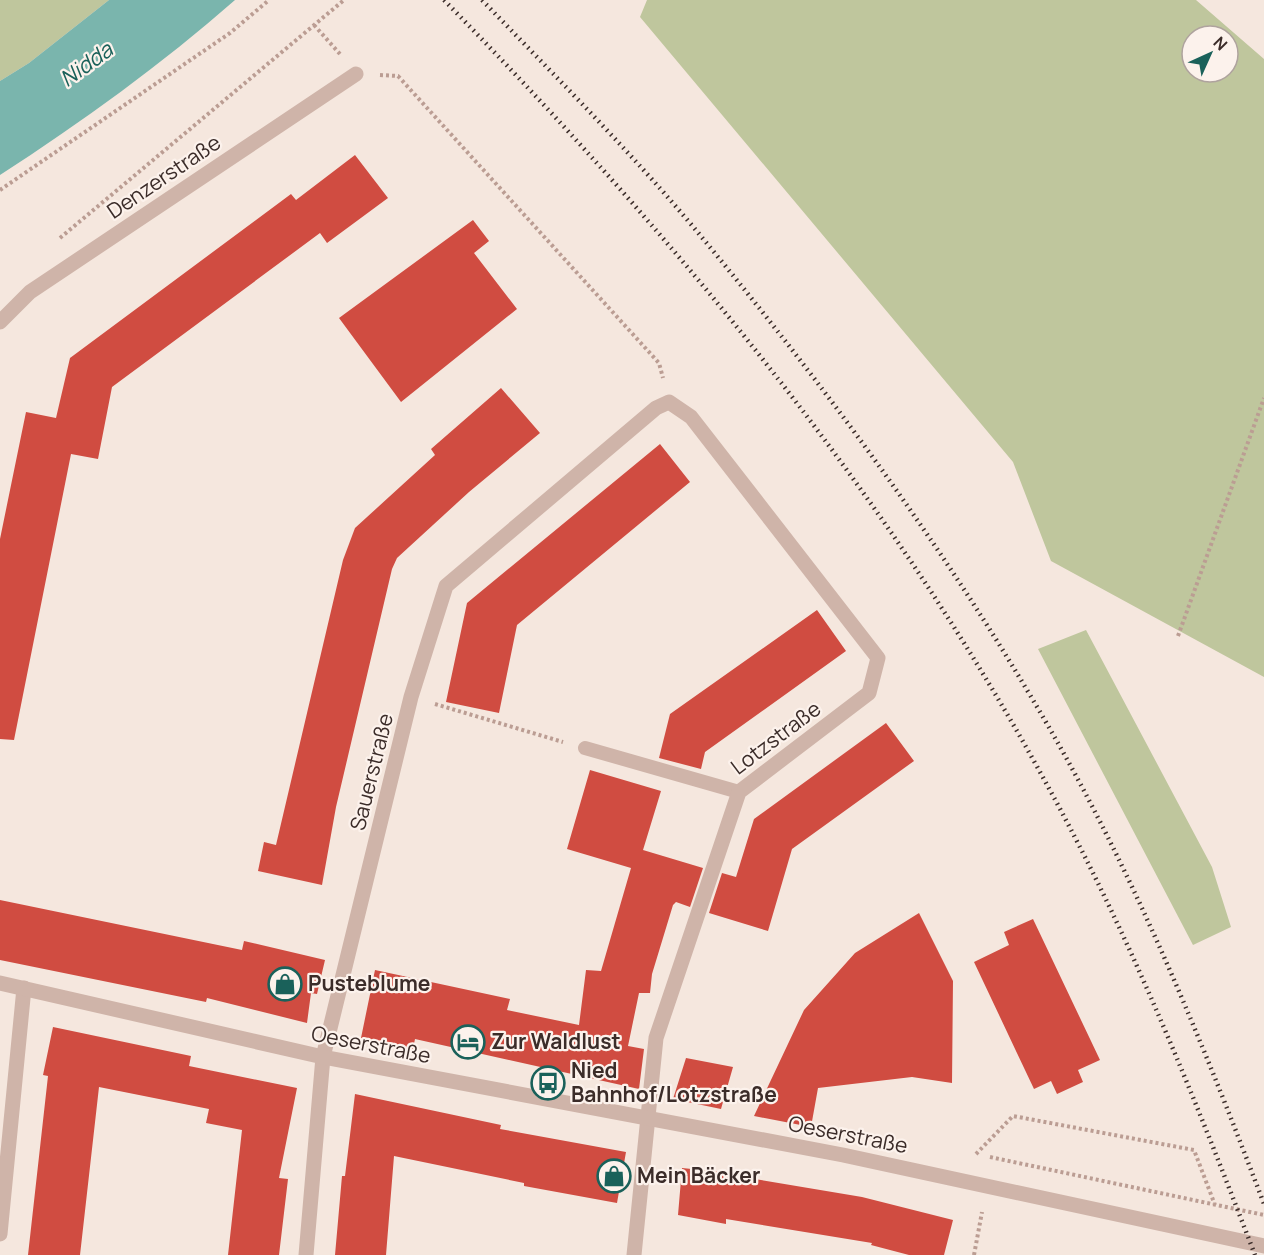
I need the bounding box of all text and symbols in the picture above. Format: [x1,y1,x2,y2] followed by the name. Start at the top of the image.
[1180,24,1240,84] north arrow
[1209,32,1232,55] text: N
[54,34,120,93] water label: Nidda
[101,128,226,225] street label: Denzerstraße
[725,694,826,780] street label: Lotzstraße
[343,710,399,833] street label: Sauerstraße
[267,966,303,1002] shop icon: Pusteblume
[308,969,430,997] place label: Pusteblume
[309,1019,433,1069] street label: Oeserstraße
[450,1024,486,1060] hotel icon: Zur Waldlust
[491,1027,621,1055] place label: Zur Waldlust
[571,1056,777,1108] place label: Nied Bahnhof/Lotzstraße
[530,1065,566,1101] bus stop icon: Nied Bahnhof/Lotzstraße
[786,1109,910,1159] street label: Oeserstraße
[596,1158,632,1194] shop icon: Mein Bäcker
[637,1161,760,1189] place label: Mein Bäcker

